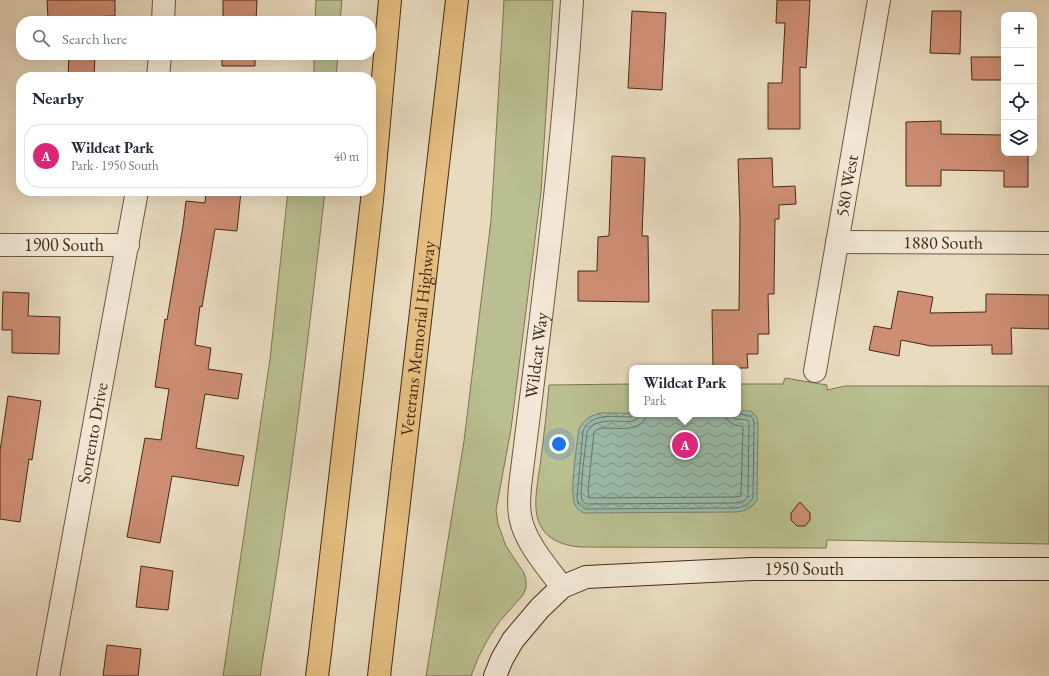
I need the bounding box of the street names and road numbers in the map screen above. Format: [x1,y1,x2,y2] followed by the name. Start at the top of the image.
[830,152,863,219] street label: 580 West
[903,230,983,254] street label: 1880 South
[24,233,104,256] street label: 1900 South
[395,239,440,437] street label: Veterans Memorial Highway
[519,311,553,400] street label: Wildcat Way
[72,380,113,485] street label: Sorrento Drive
[764,557,844,580] street label: 1950 South

